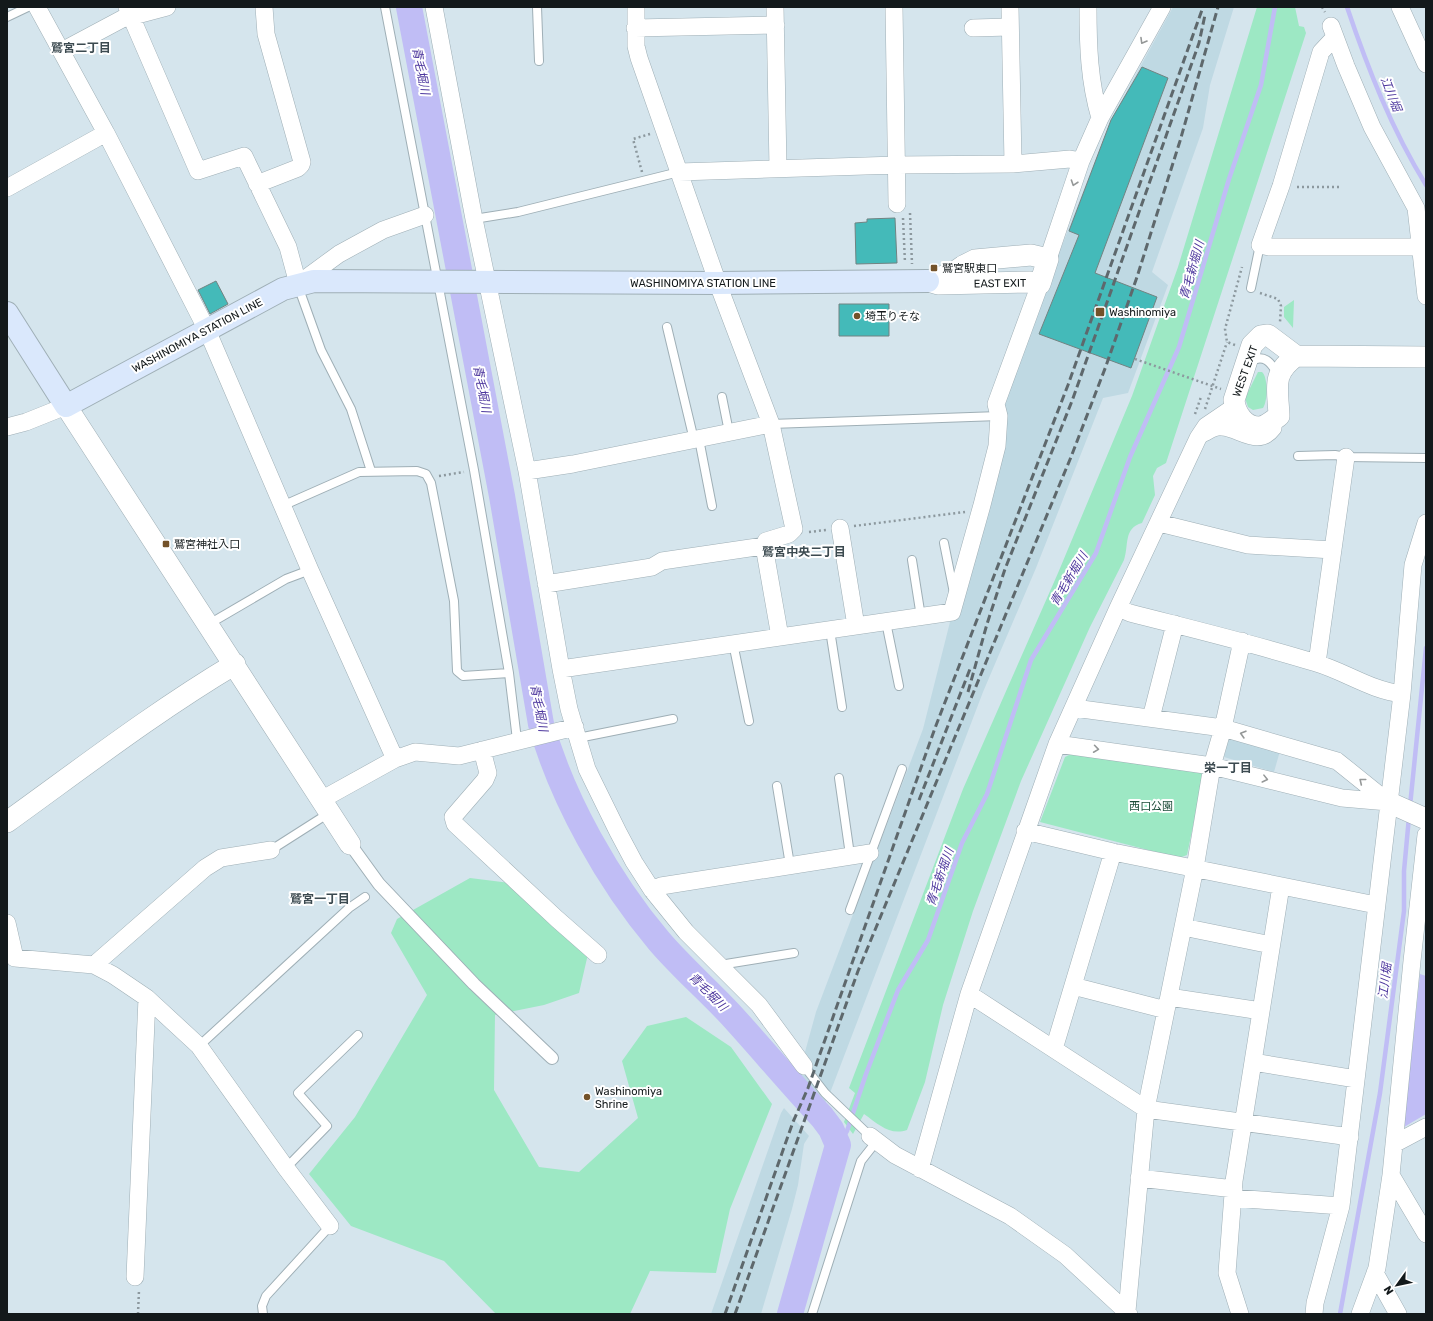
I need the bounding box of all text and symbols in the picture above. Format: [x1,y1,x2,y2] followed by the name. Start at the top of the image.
[1140,37,1147,44] one-way arrow
[51,41,111,55] district label: 鷲宮二丁目
[410,46,433,98] water label: 青毛堀川
[1378,75,1405,115] water label: 江川堀
[1070,179,1078,186] one-way arrow
[1177,237,1208,301] water label: 青毛新堀川
[942,262,997,275] place label: 鷲宮駅東口
[929,263,939,273] marker: 鷲宮駅東口
[630,277,776,290] street label: WASHINOMIYA STATION LINE
[974,277,1027,290] street label: EAST EXIT
[130,295,265,375] street label: WASHINOMIYA STATION LINE
[1094,306,1106,318] marker: Washinomiya
[1109,306,1176,319] place label: Washinomiya
[865,310,920,323] place label: 埼玉りそな
[852,311,862,321] marker: 埼玉りそな
[1230,343,1261,399] street label: WEST EXIT
[471,364,494,416] water label: 青毛堀川
[174,538,240,551] place label: 鷲宮神社入口
[161,539,171,549] marker: 鷲宮神社入口
[762,545,846,559] district label: 鷲宮中央二丁目
[1048,548,1091,608] water label: 青毛新堀川
[528,683,551,735] water label: 青毛堀川
[1240,730,1247,739] one-way arrow
[1093,744,1099,753] one-way arrow
[1204,761,1252,775] district label: 栄一丁目
[1261,774,1268,783] one-way arrow
[1360,779,1367,786] one-way arrow
[1129,800,1173,813] park label: 西口公園
[924,844,957,908] water label: 青毛新堀川
[290,892,350,906] district label: 鷲宮一丁目
[1376,960,1394,1000] water label: 江川堀
[686,970,731,1015] water label: 青毛堀川
[595,1085,662,1111] place label: Washinomiya Shrine
[582,1092,592,1102] marker: Washinomiya Shrine
[1377,1265,1417,1305] north arrow
[1381,1283,1397,1297] text: N

